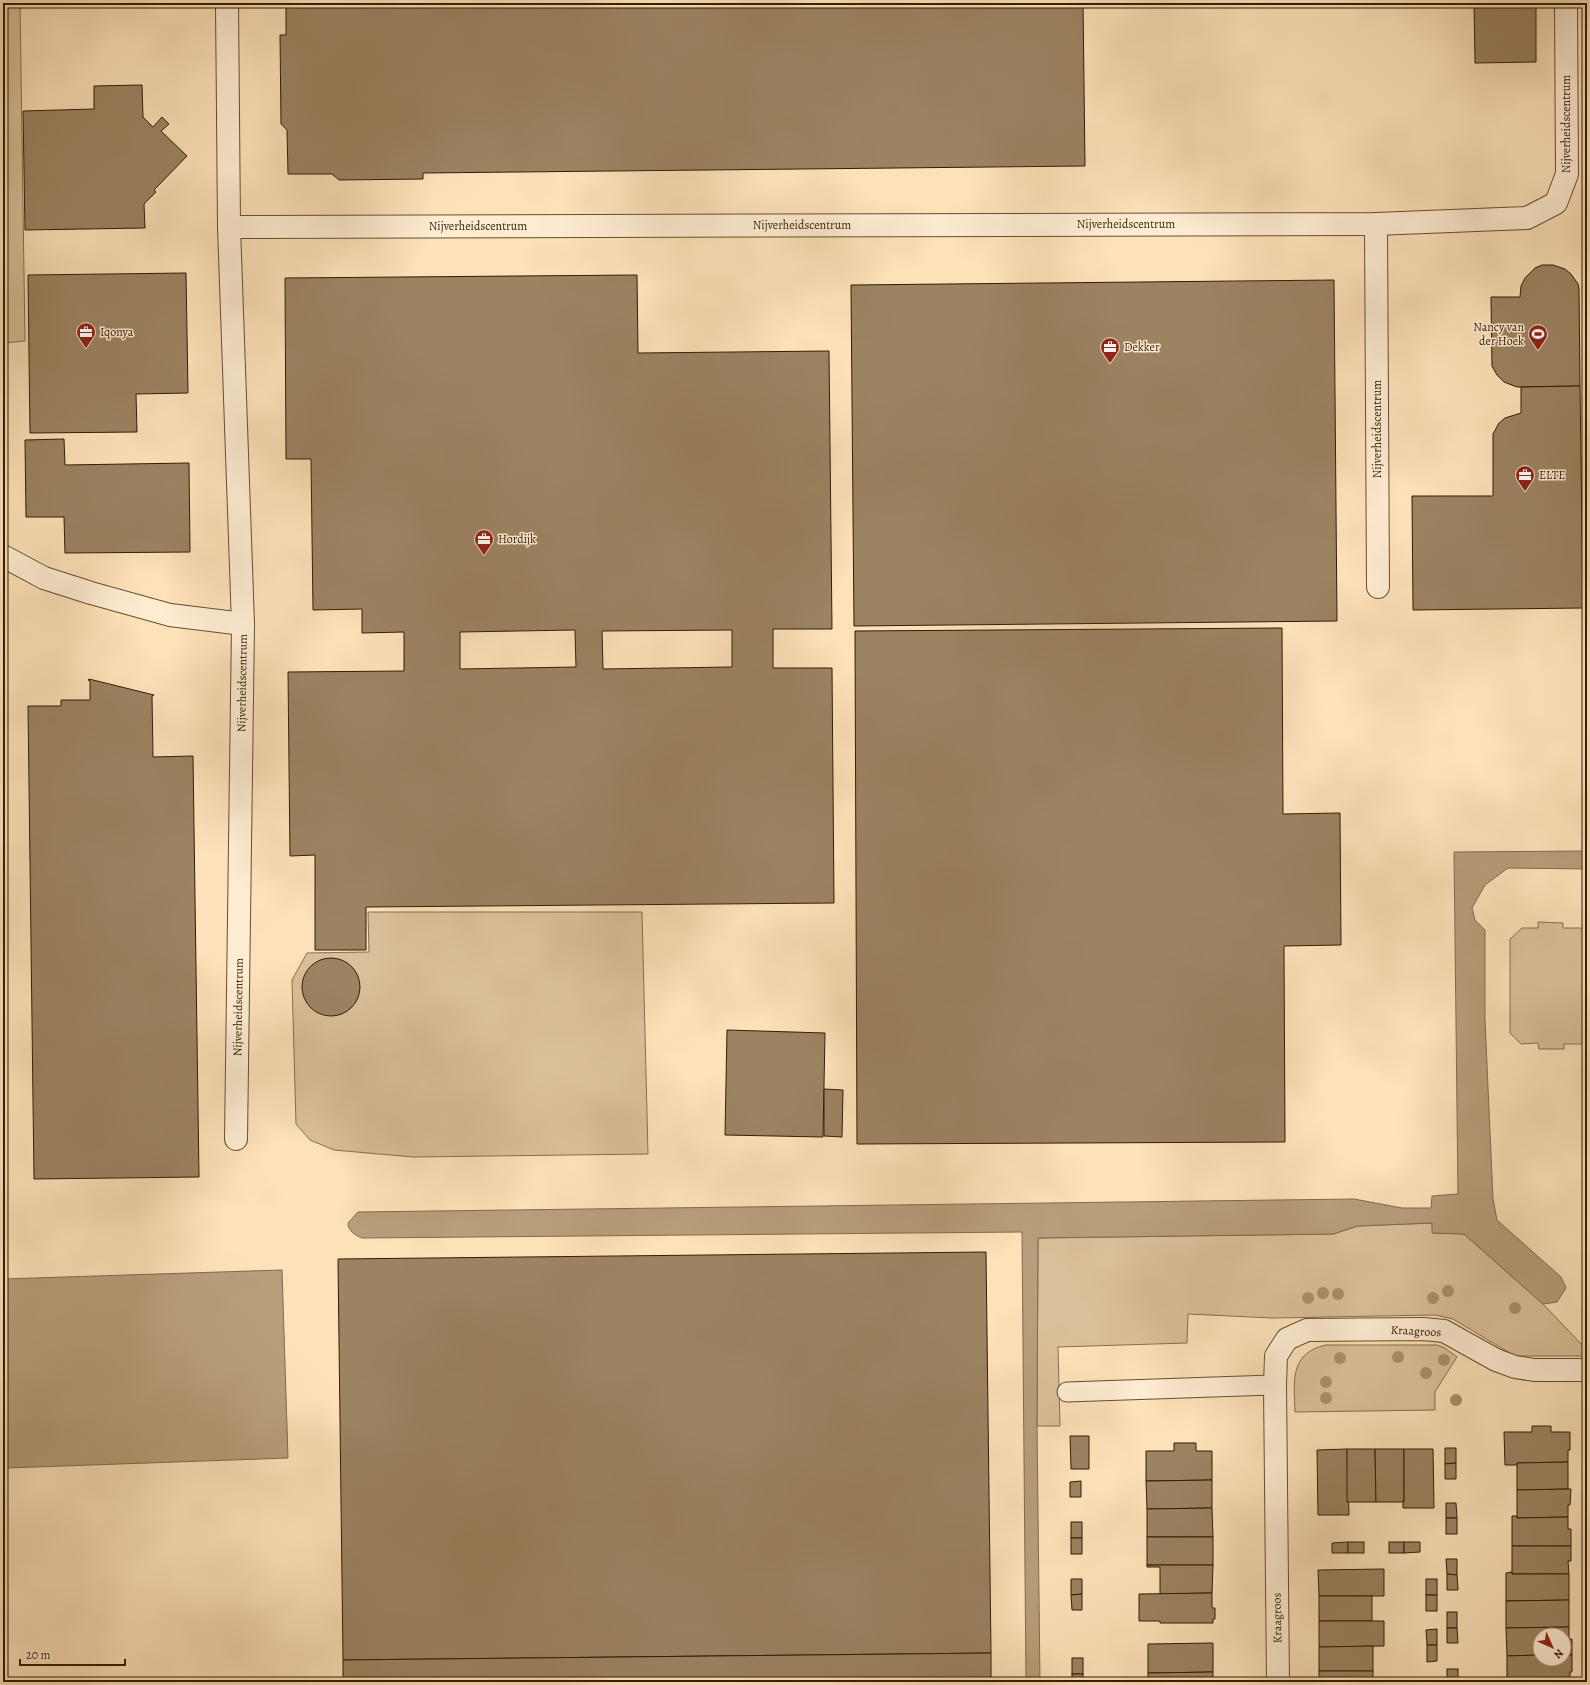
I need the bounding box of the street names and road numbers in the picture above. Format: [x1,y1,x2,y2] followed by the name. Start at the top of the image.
[1558,75,1574,173] street label: Nijverheidscentrum
[1077,216,1175,232] street label: Nijverheidscentrum
[753,217,851,233] street label: Nijverheidscentrum
[429,218,527,234] street label: Nijverheidscentrum
[1369,380,1385,478] street label: Nijverheidscentrum
[233,634,251,732] street label: Nijverheidscentrum
[229,958,247,1056] street label: Nijverheidscentrum
[1390,1322,1442,1340] street label: Kraagroos
[1269,1592,1285,1643] street label: Kraagroos

